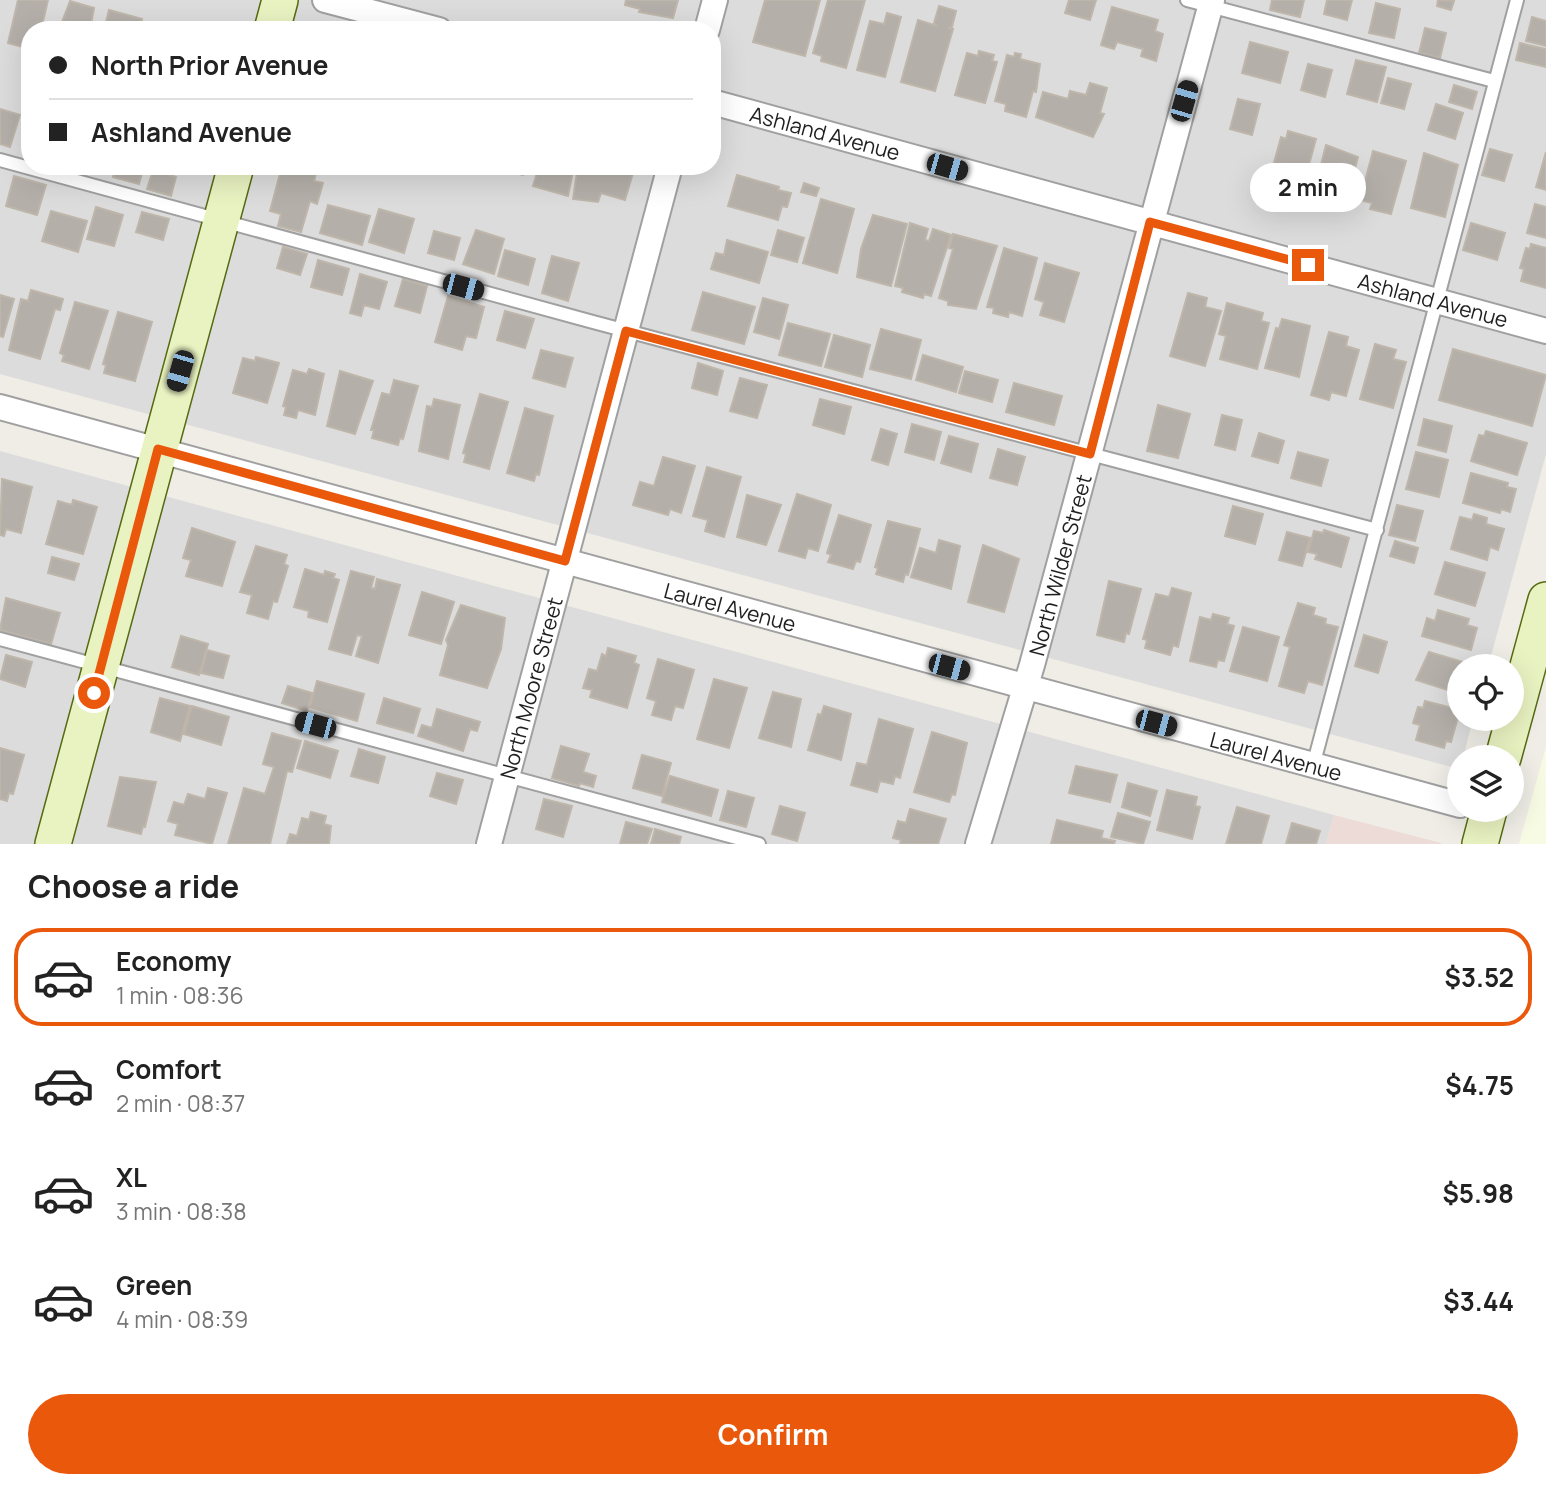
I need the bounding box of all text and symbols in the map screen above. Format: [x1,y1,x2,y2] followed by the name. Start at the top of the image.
[91,47,328,83] text: North Prior Avenue
[1169,78,1200,124] car
[747,100,903,166] street label: Ashland Avenue
[91,114,292,150] text: Ashland Avenue
[924,151,971,183] car
[1250,163,1366,212] callout: 2 min
[1278,171,1338,203] text: 2 min
[1292,249,1324,281] route end
[1355,267,1511,333] street label: Ashland Avenue
[440,271,487,303] car
[165,348,196,394] car
[1022,471,1098,659] street label: North Wilder Street
[661,576,799,638] street label: Laurel Avenue
[493,594,569,782] street label: North Moore Street
[926,651,973,683] car
[1447,654,1524,822] map controls
[1447,654,1524,731] button: locate
[78,677,110,709] route start
[1133,707,1180,739] car
[292,709,339,741] car
[1207,725,1345,787] street label: Laurel Avenue
[1447,745,1524,822] button: layers
[28,864,239,908] text: Choose a ride
[116,943,231,979] text: Economy
[32,946,95,1009] icon: car
[1445,959,1514,995] text: $3.52
[116,979,244,1011] text: 1 min · 08:36
[116,1051,222,1087] text: Comfort
[32,1054,95,1117] icon: car
[1445,1067,1514,1103] text: $4.75
[116,1087,245,1119] text: 2 min · 08:37
[116,1159,147,1195] text: XL
[32,1162,95,1225] icon: car
[1442,1175,1514,1211] text: $5.98
[116,1195,247,1227] text: 3 min · 08:38
[116,1267,192,1303] text: Green
[32,1270,95,1333] icon: car
[1443,1283,1514,1319] text: $3.44
[116,1303,248,1335] text: 4 min · 08:39
[28,1394,1518,1474] button: Confirm

